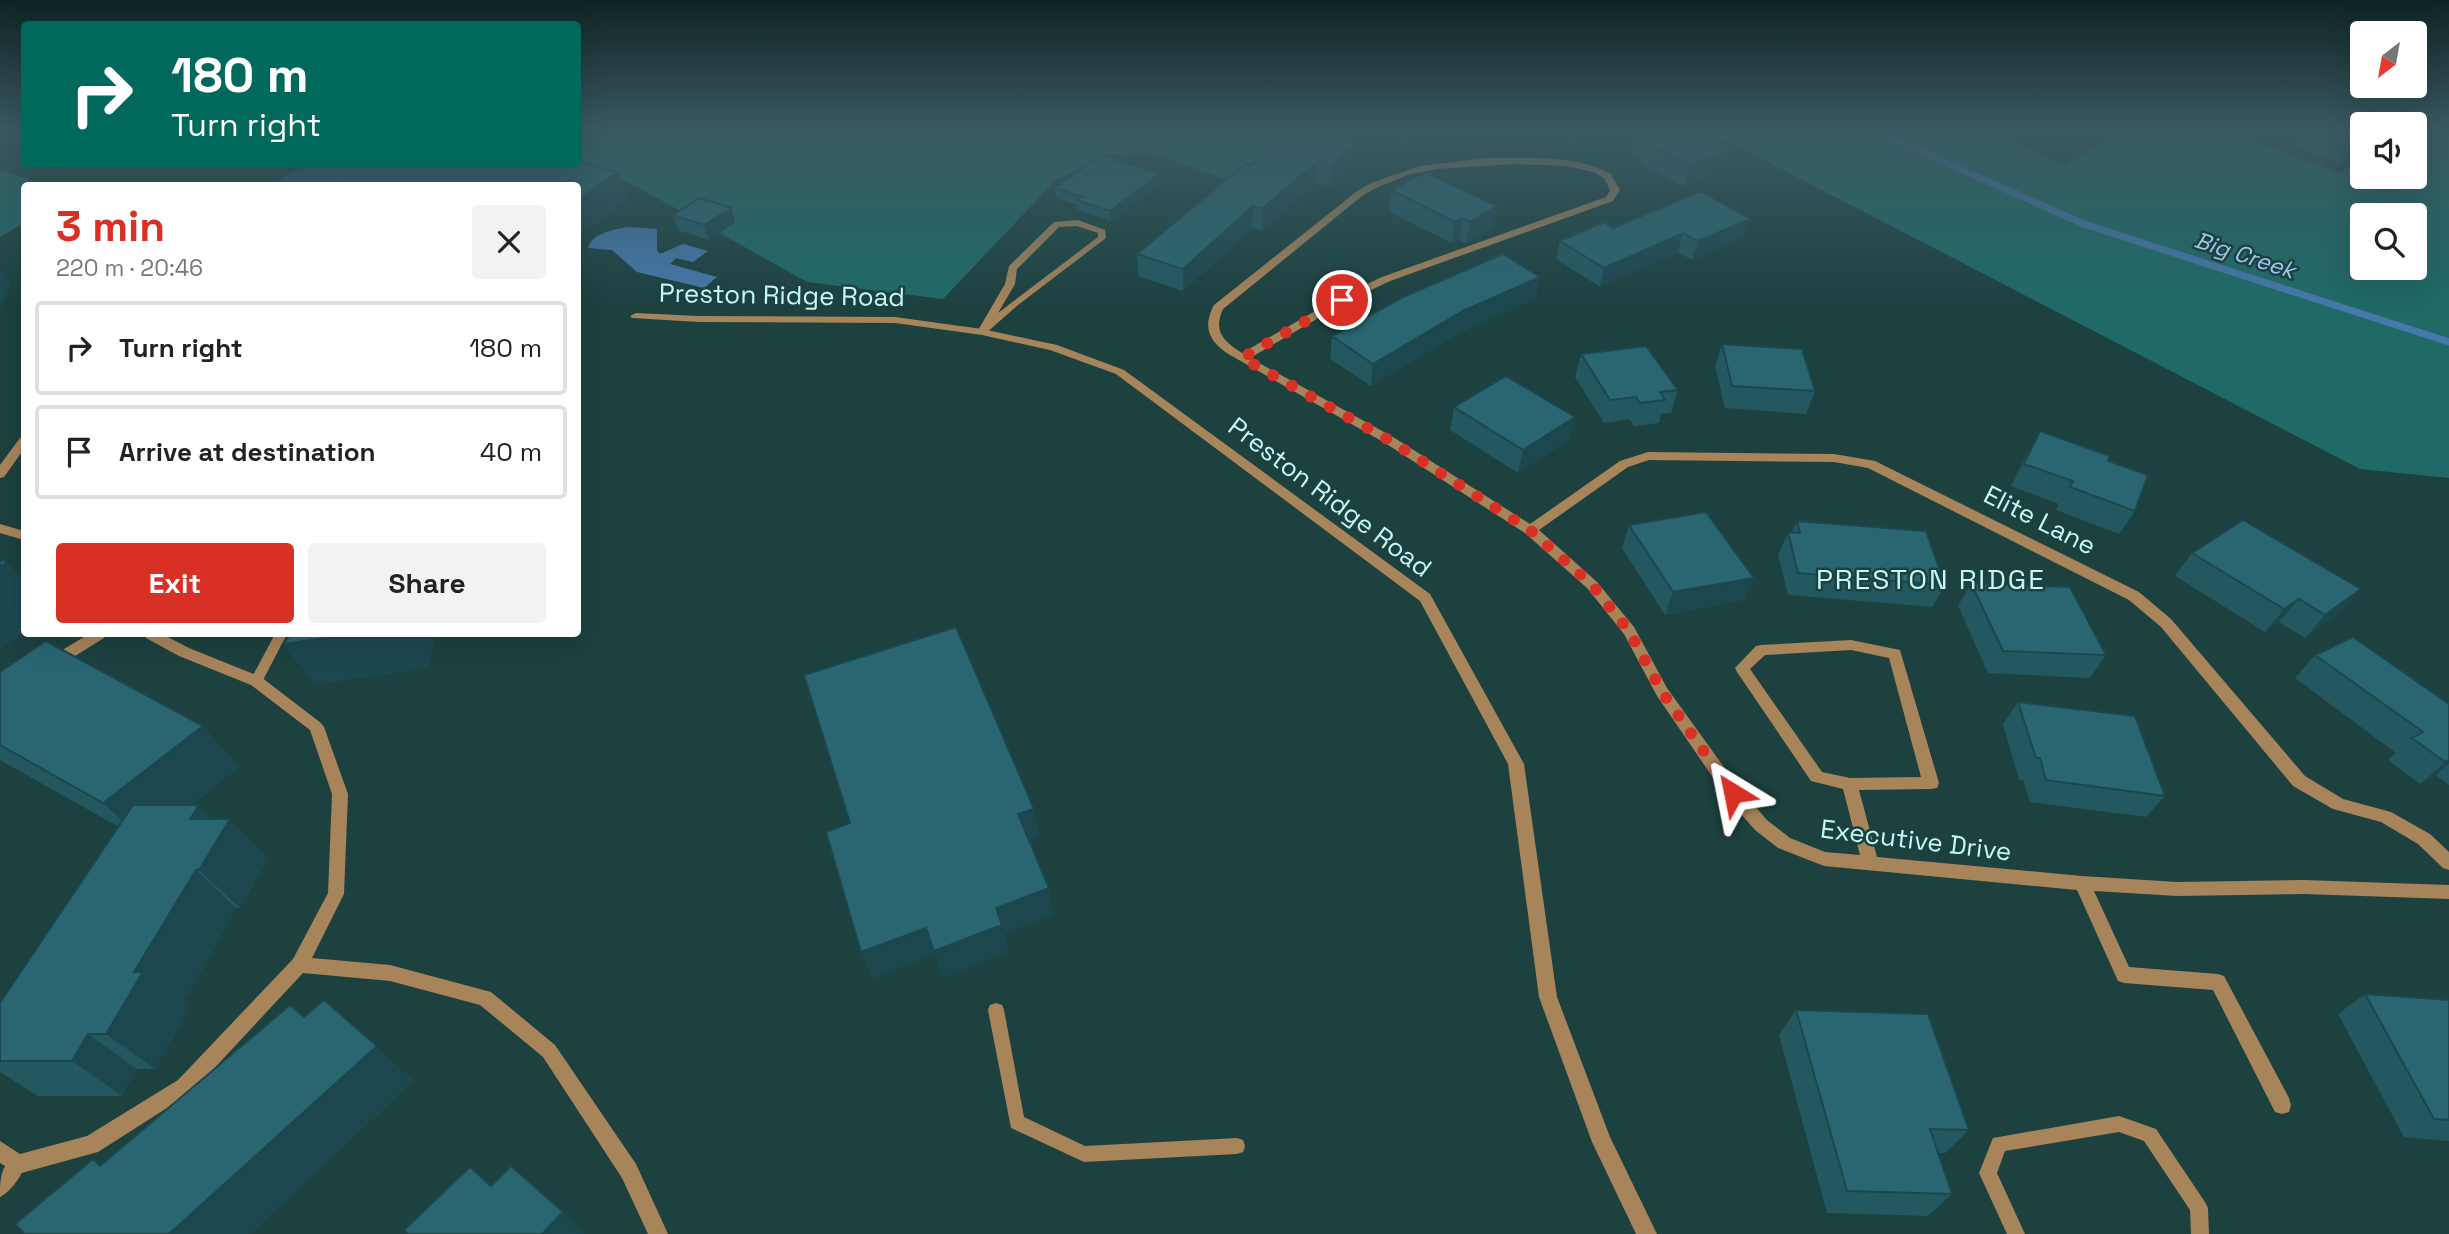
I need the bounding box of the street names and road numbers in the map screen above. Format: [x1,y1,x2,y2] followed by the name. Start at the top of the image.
[659,276,905,314] street label: Preston Ridge Road
[1222,409,1438,585] street label: Preston Ridge Road
[1978,477,2102,563] street label: Elite Lane
[1819,811,2013,869] street label: Executive Drive

